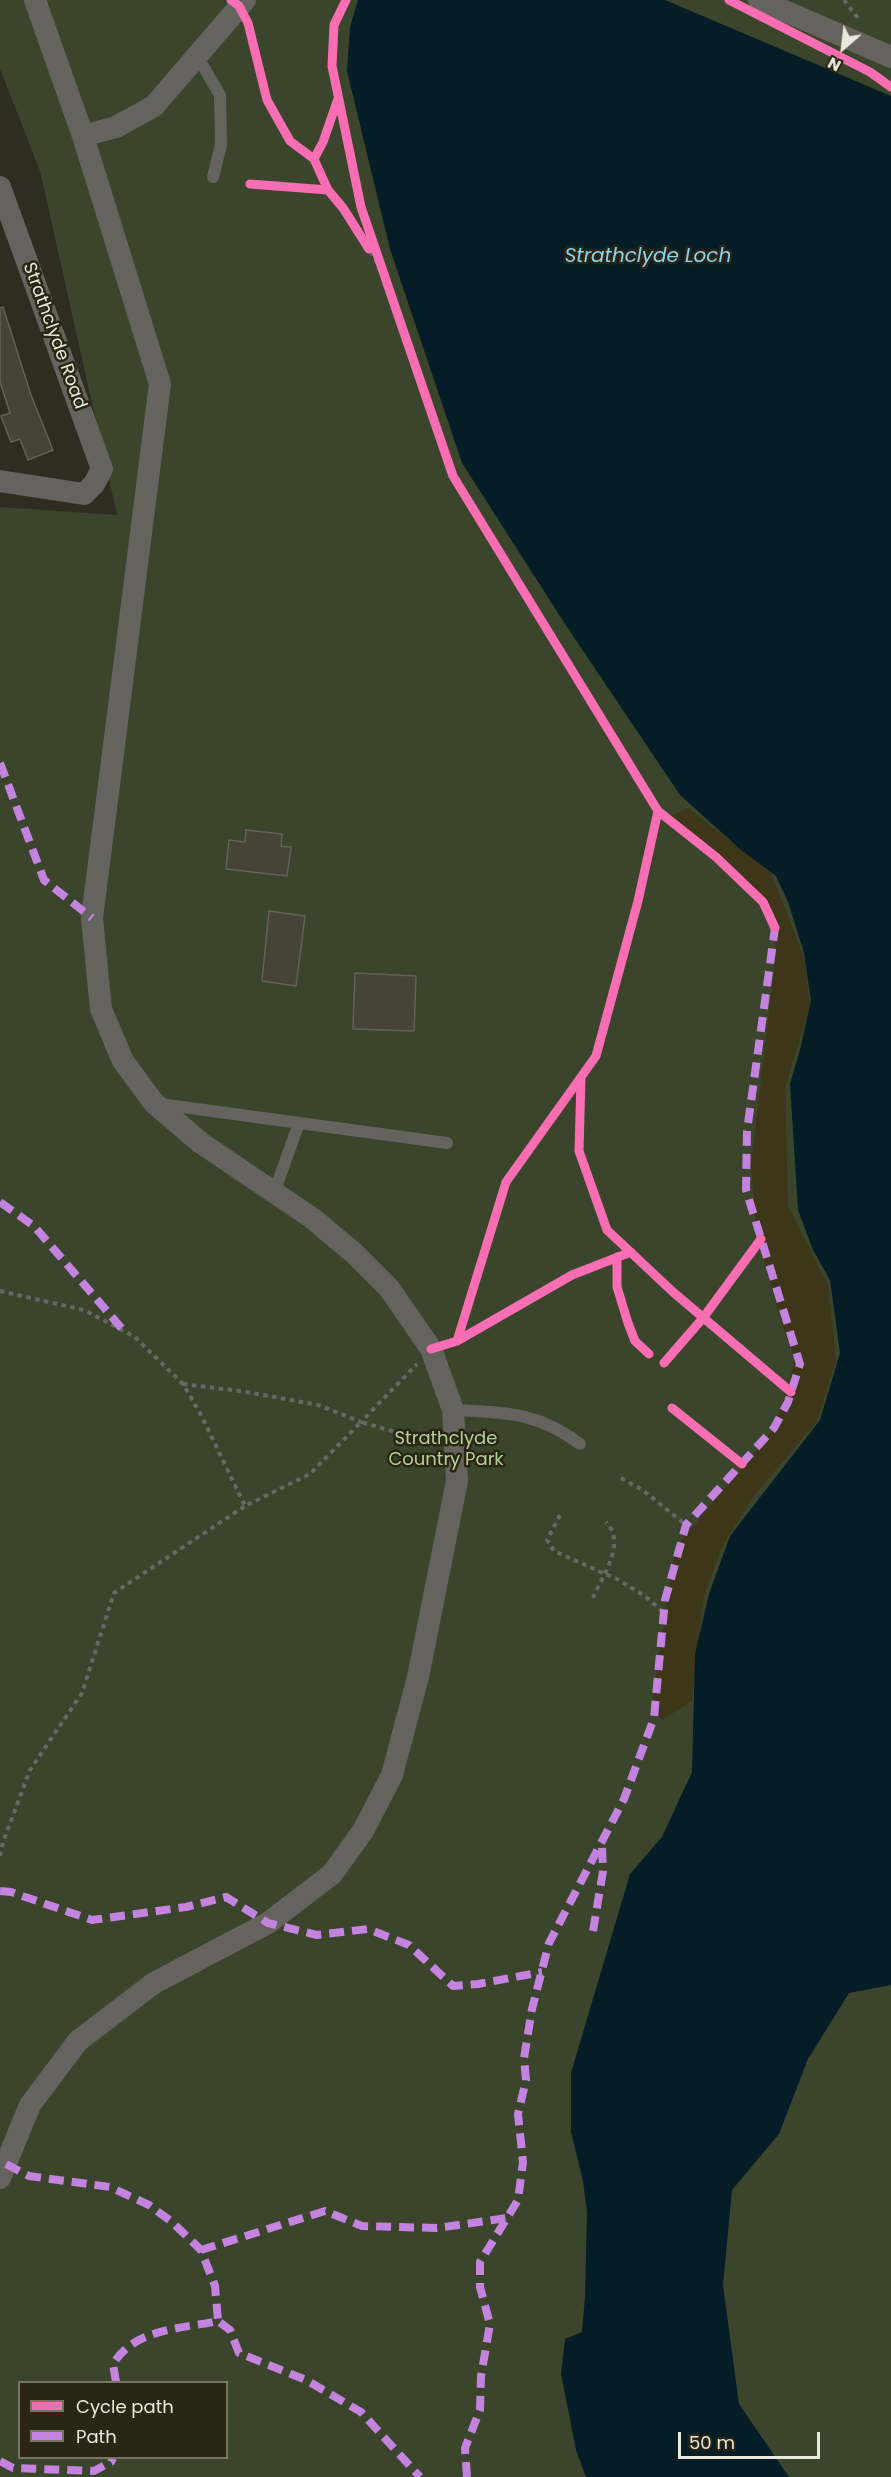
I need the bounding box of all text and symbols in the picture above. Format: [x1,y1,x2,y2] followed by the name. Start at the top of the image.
[813,18,873,78] north arrow
[824,51,845,77] text: N
[565,245,731,269] water label: Strathclyde Loch
[17,260,91,412] street label: Strathclyde Road
[388,1428,504,1470] park label: Strathclyde Country Park
[18,2381,228,2459] legend
[76,2394,174,2419] text: Cycle path
[681,2420,824,2458] scale bar
[76,2424,117,2449] text: Path
[689,2430,735,2455] text: 50 m

